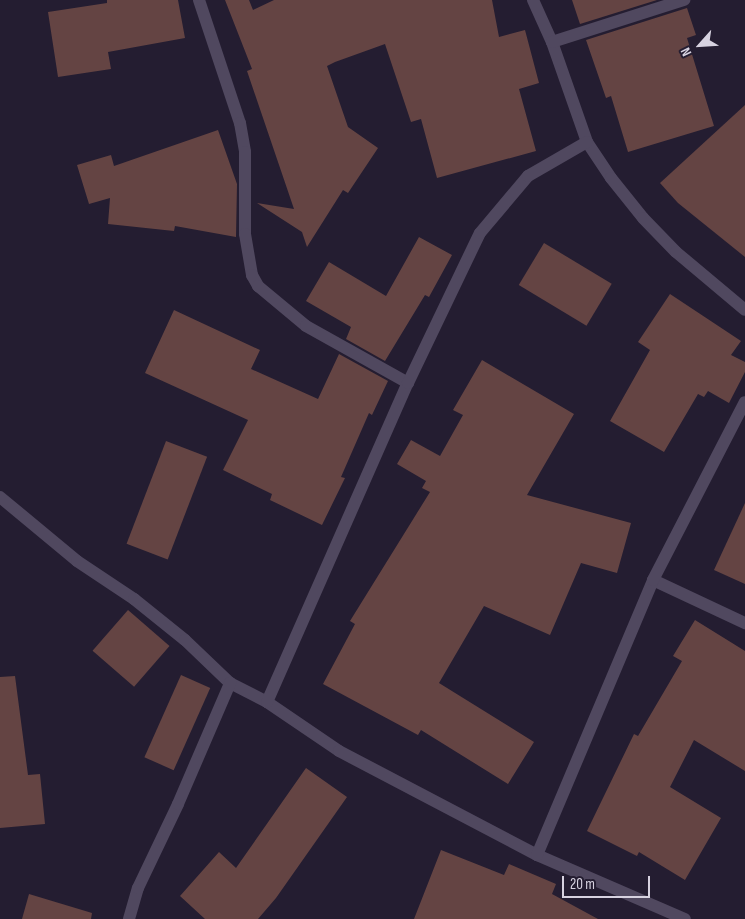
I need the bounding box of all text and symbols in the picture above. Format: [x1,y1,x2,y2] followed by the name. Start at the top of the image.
[675,20,725,70] north arrow
[677,45,695,59] text: N
[565,866,652,898] scale bar
[570,875,595,894] text: 20 m

